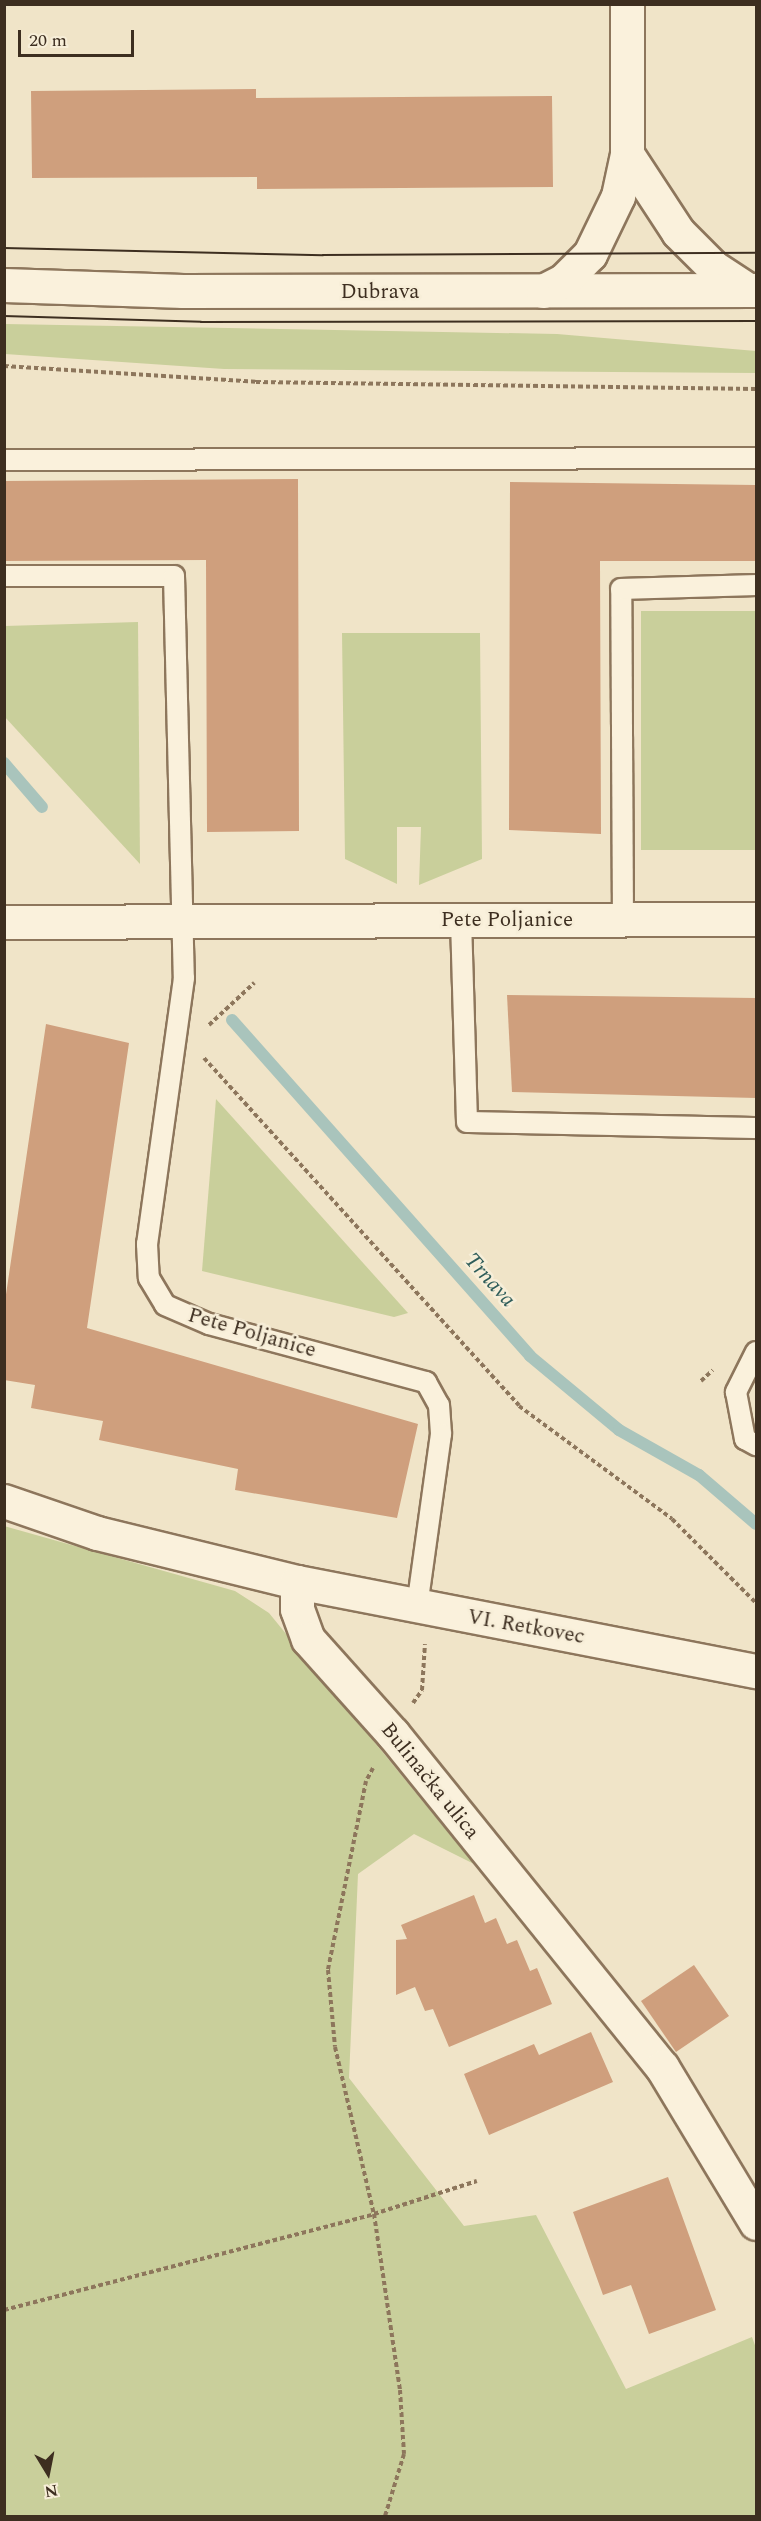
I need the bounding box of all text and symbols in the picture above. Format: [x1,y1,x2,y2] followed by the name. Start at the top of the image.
[21,18,136,56] scale bar
[29,27,67,54] text: 20 m
[341,279,419,305] street label: Dubrava
[441,907,573,933] street label: Pete Poljanice
[459,1247,521,1313] water label: Trnava
[185,1303,319,1363] street label: Pete Poljanice
[465,1604,587,1650] street label: VI. Retkovec
[375,1718,485,1844] street label: Bulinačka ulica
[18,2443,78,2503] north arrow
[43,2478,60,2504] text: N

